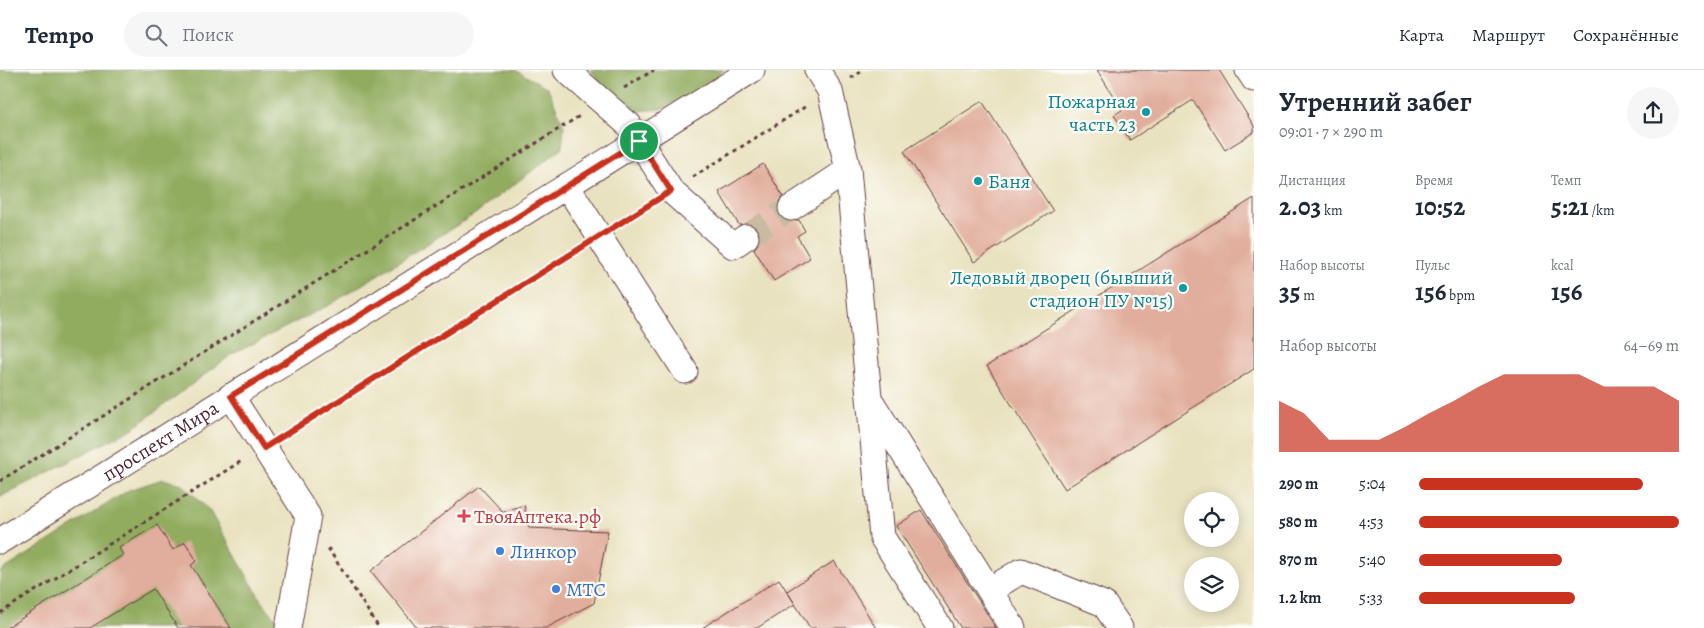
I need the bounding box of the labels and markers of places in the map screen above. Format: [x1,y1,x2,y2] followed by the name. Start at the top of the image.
[1048,88,1136,138] place label: Пожарная часть 23
[1140,106,1152,118] marker: Пожарная часть 23
[618,120,660,162] pin
[988,168,1030,195] place label: Баня
[972,175,984,187] marker: Баня
[950,264,1173,314] place label: Ледовый дворец (бывший cтадион ПУ №15)
[1177,282,1189,294] marker: Ледовый дворец (бывший cтадион ПУ №15)
[474,503,601,530] place label: ТвояАптека.рф
[458,510,470,522] marker: ТвояАптека.рф
[510,538,577,565] place label: Линкор
[494,545,506,557] marker: Линкор
[566,576,606,603] place label: МТС
[550,583,562,595] marker: МТС

